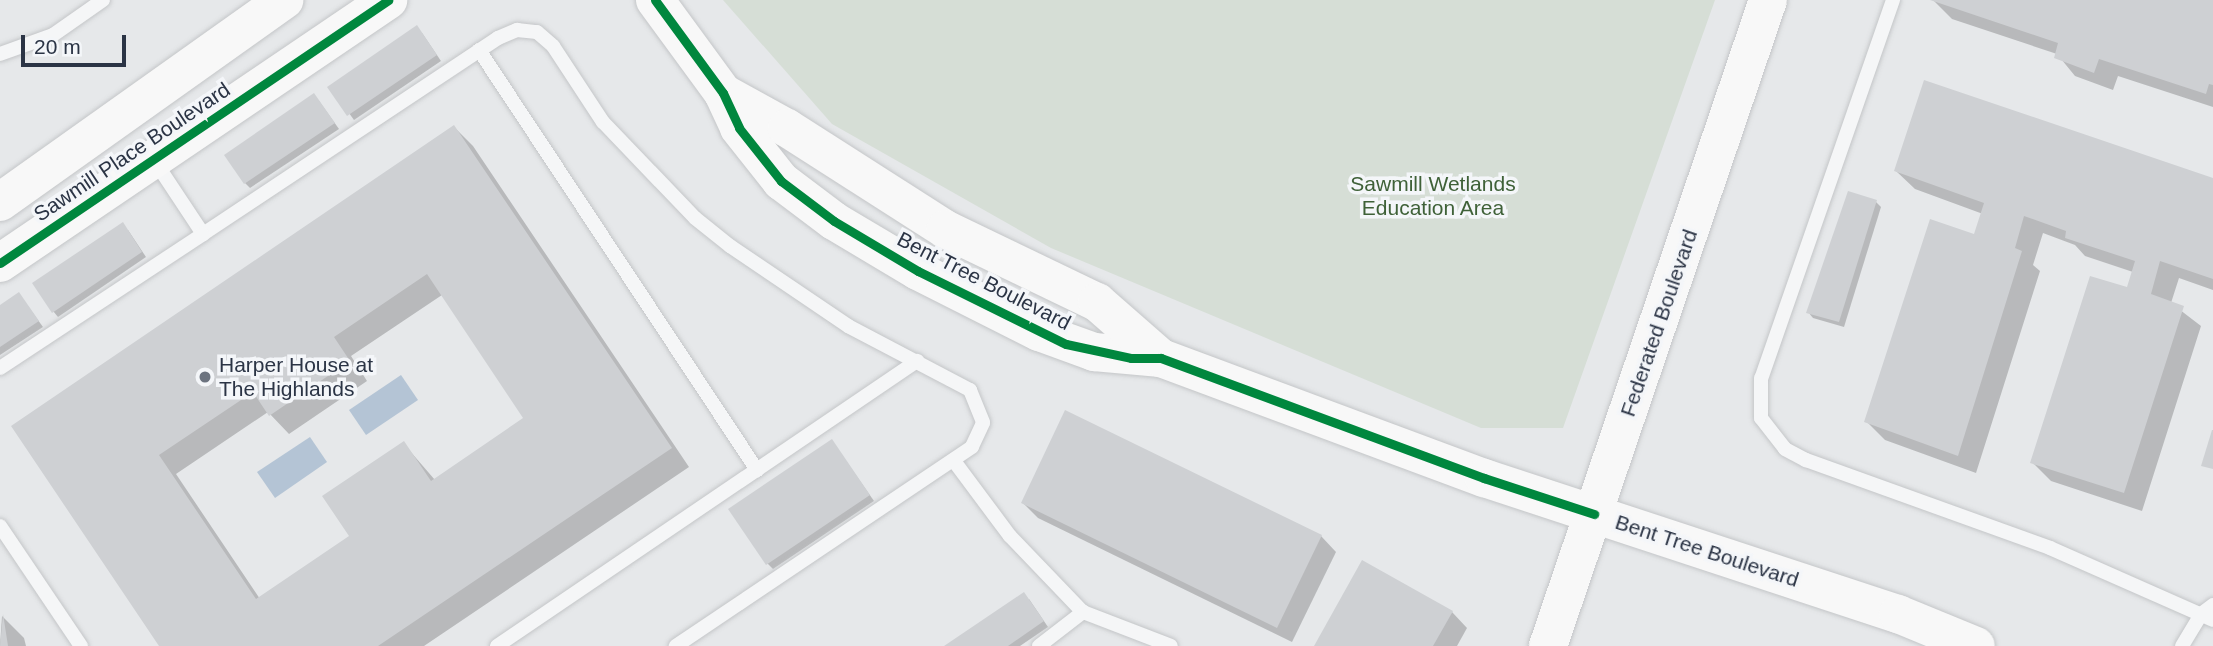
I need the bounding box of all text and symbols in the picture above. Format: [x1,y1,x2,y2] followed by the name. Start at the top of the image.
[24,21,130,65] scale bar
[34,35,81,58] text: 20 m
[29,77,235,227] street label: Sawmill Place Boulevard
[1350,171,1516,221] park label: Sawmill Wetlands Education Area
[893,226,1075,336] street label: Bent Tree Boulevard
[1615,226,1703,420] street label: Federated Boulevard
[219,352,373,402] place label: Harper House at The Highlands
[197,369,213,385] marker: Harper House at The Highlands
[1612,509,1802,593] street label: Bent Tree Boulevard

